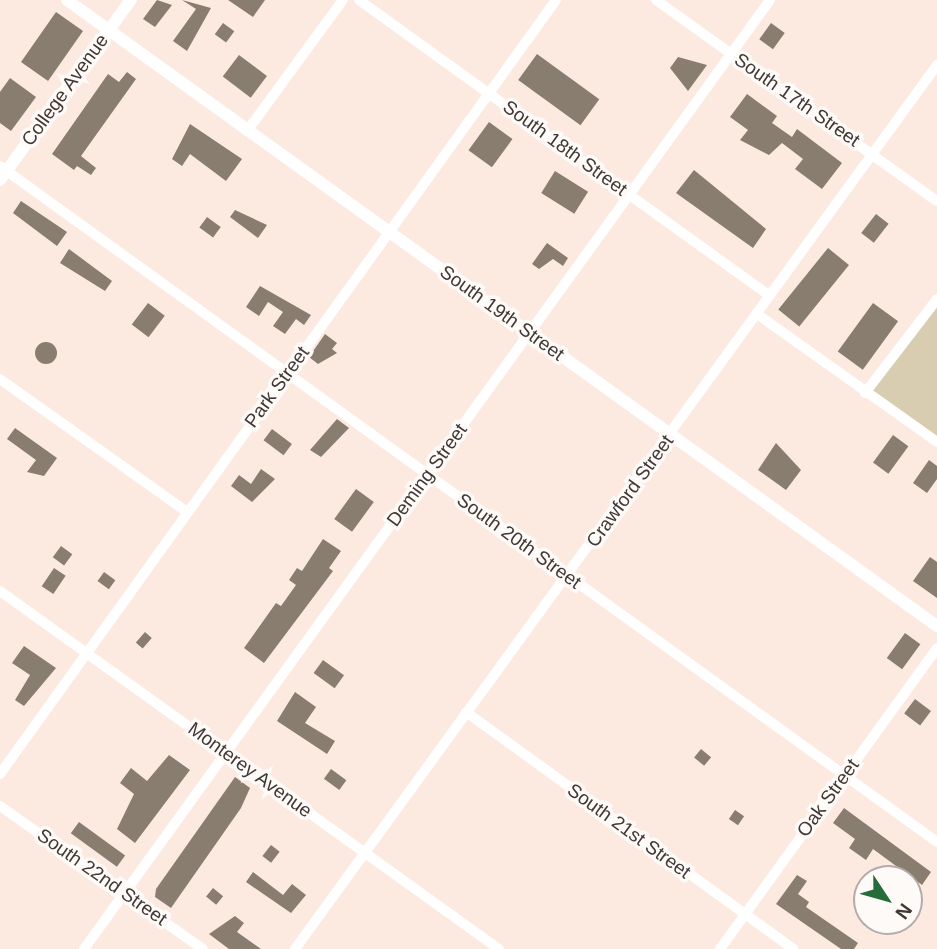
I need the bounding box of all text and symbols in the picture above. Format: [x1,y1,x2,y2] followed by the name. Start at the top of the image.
[16,29,114,151] street label: College Avenue
[730,48,864,152] street label: South 17th Street
[498,95,632,201] street label: South 18th Street
[435,260,569,366] street label: South 19th Street
[240,342,314,432] street label: Park Street
[382,419,472,531] street label: Deming Street
[582,430,678,552] street label: Crawford Street
[452,488,586,594] street label: South 20th Street
[183,717,317,823] street label: Monterey Avenue
[792,755,864,841] street label: Oak Street
[563,779,695,883] street label: South 21st Street
[33,824,171,930] street label: South 22nd Street
[853,865,923,935] north arrow
[891,900,916,923] text: N

